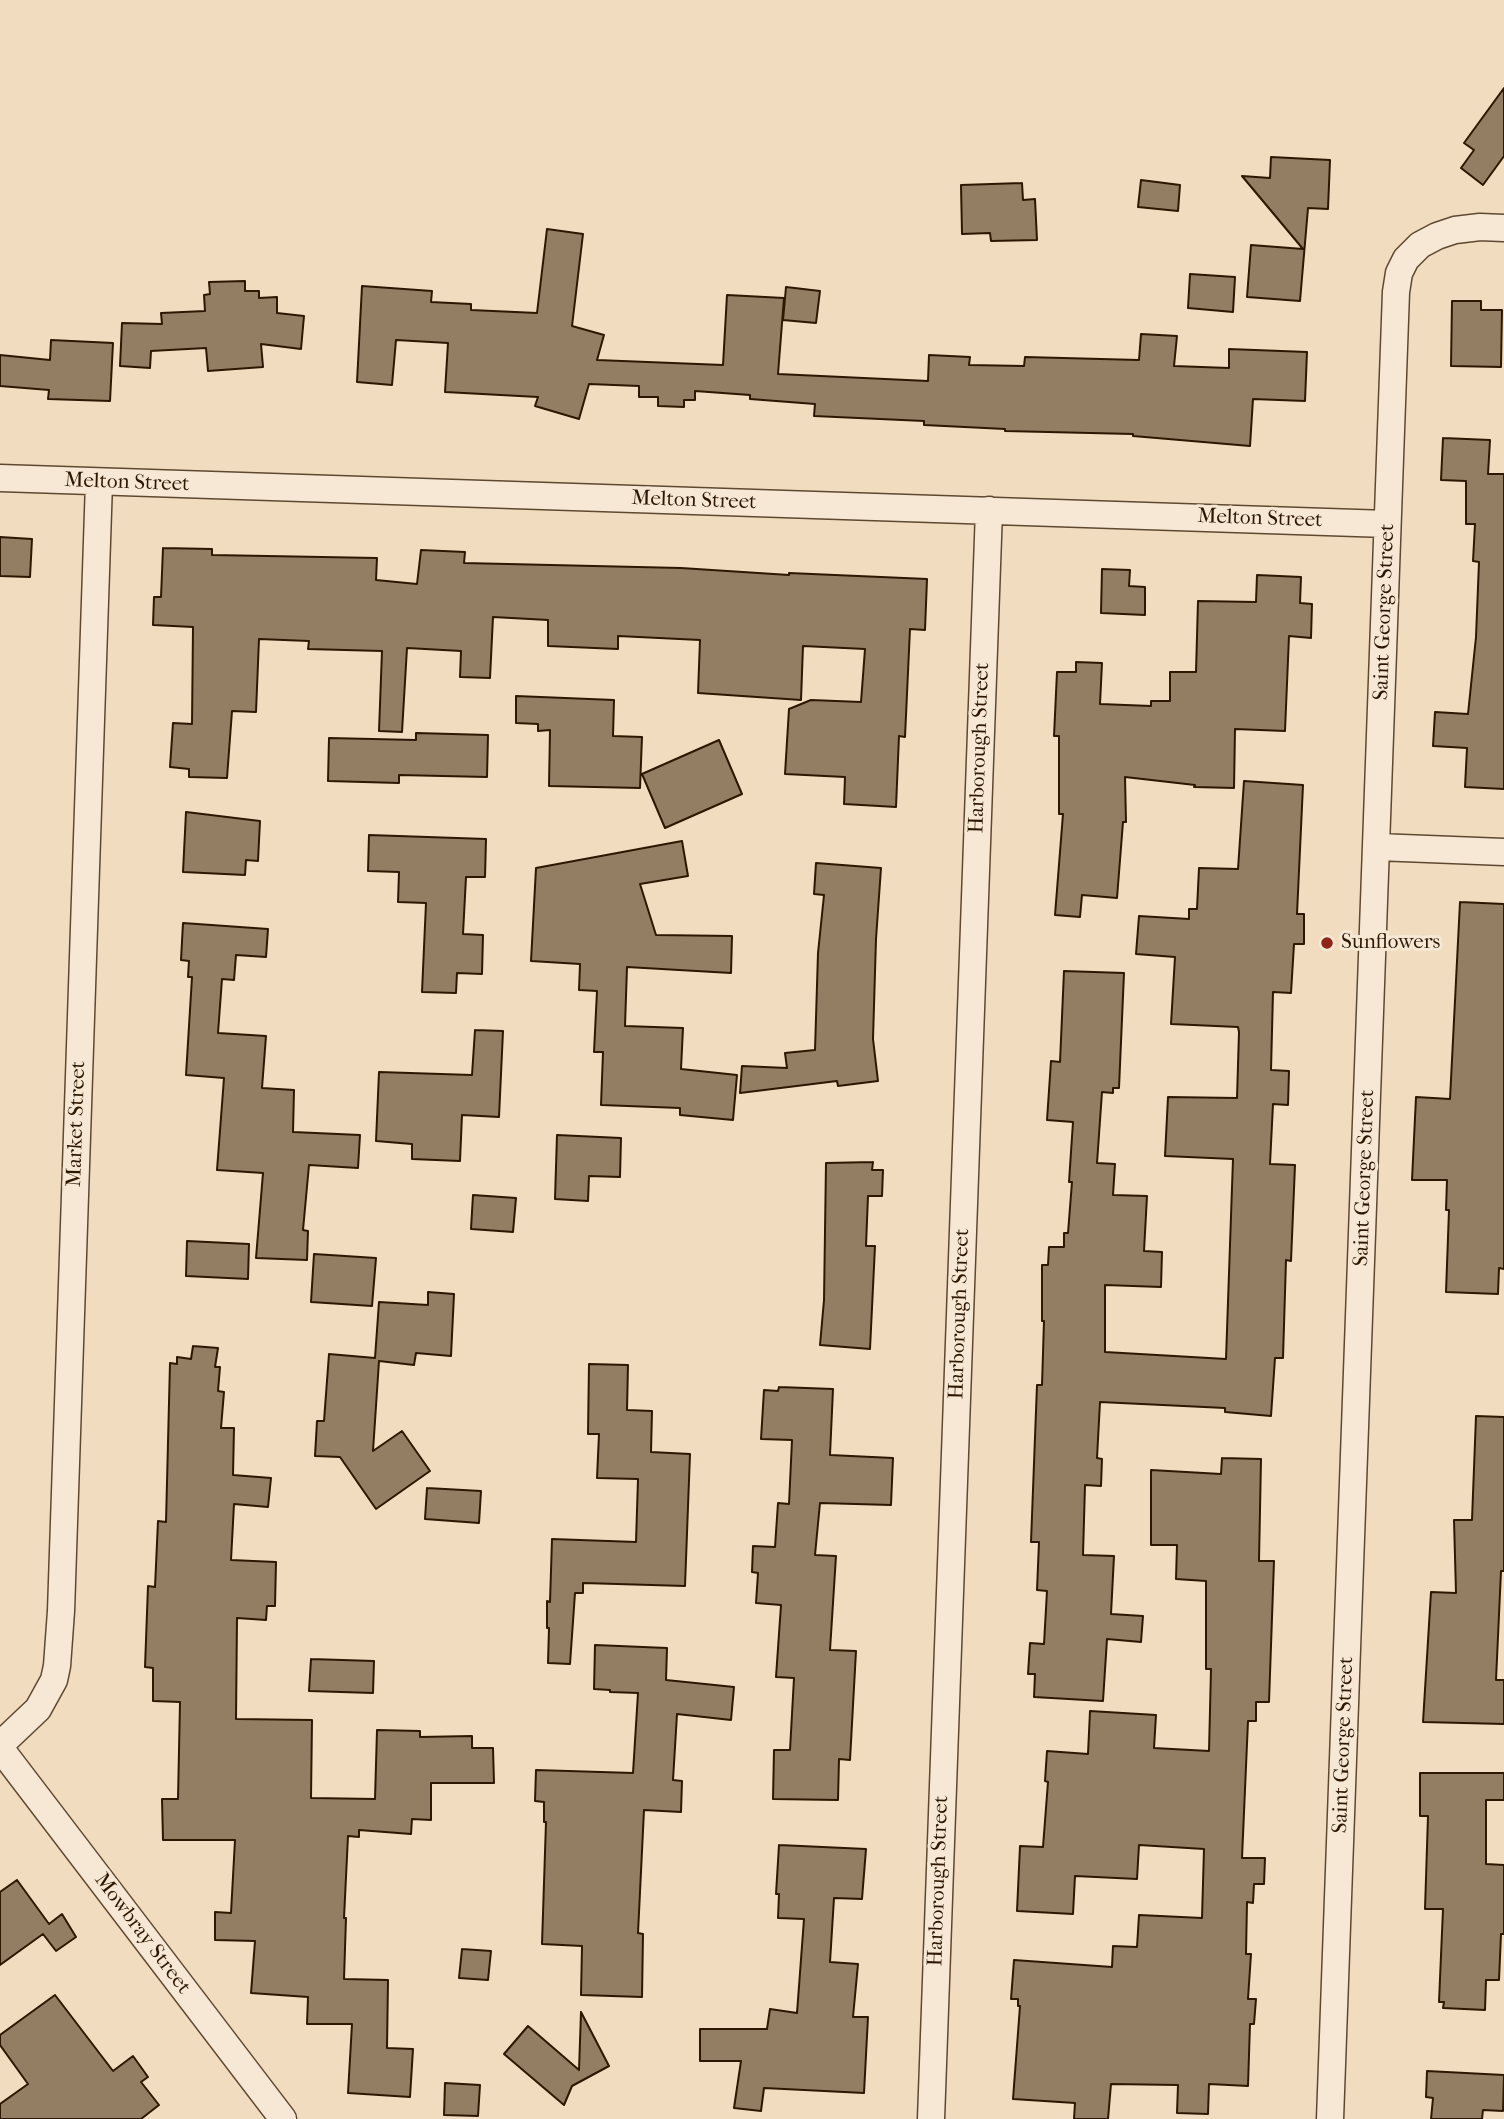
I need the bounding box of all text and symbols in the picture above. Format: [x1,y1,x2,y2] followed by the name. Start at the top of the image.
[64,468,190,498] street label: Melton Street
[631,486,757,516] street label: Melton Street
[1197,504,1323,534] street label: Melton Street
[1369,523,1401,701] street label: Saint George Street
[964,662,996,834] street label: Harborough Street
[1341,930,1440,956] place label: Sunflowers
[1319,935,1335,951] marker: Sunflowers
[62,1061,92,1187] street label: Market Street
[1349,1089,1381,1267] street label: Saint George Street
[944,1228,976,1400] street label: Harborough Street
[1328,1656,1360,1834] street label: Saint George Street
[923,1795,955,1967] street label: Harborough Street
[88,1868,196,2000] street label: Mowbray Street

